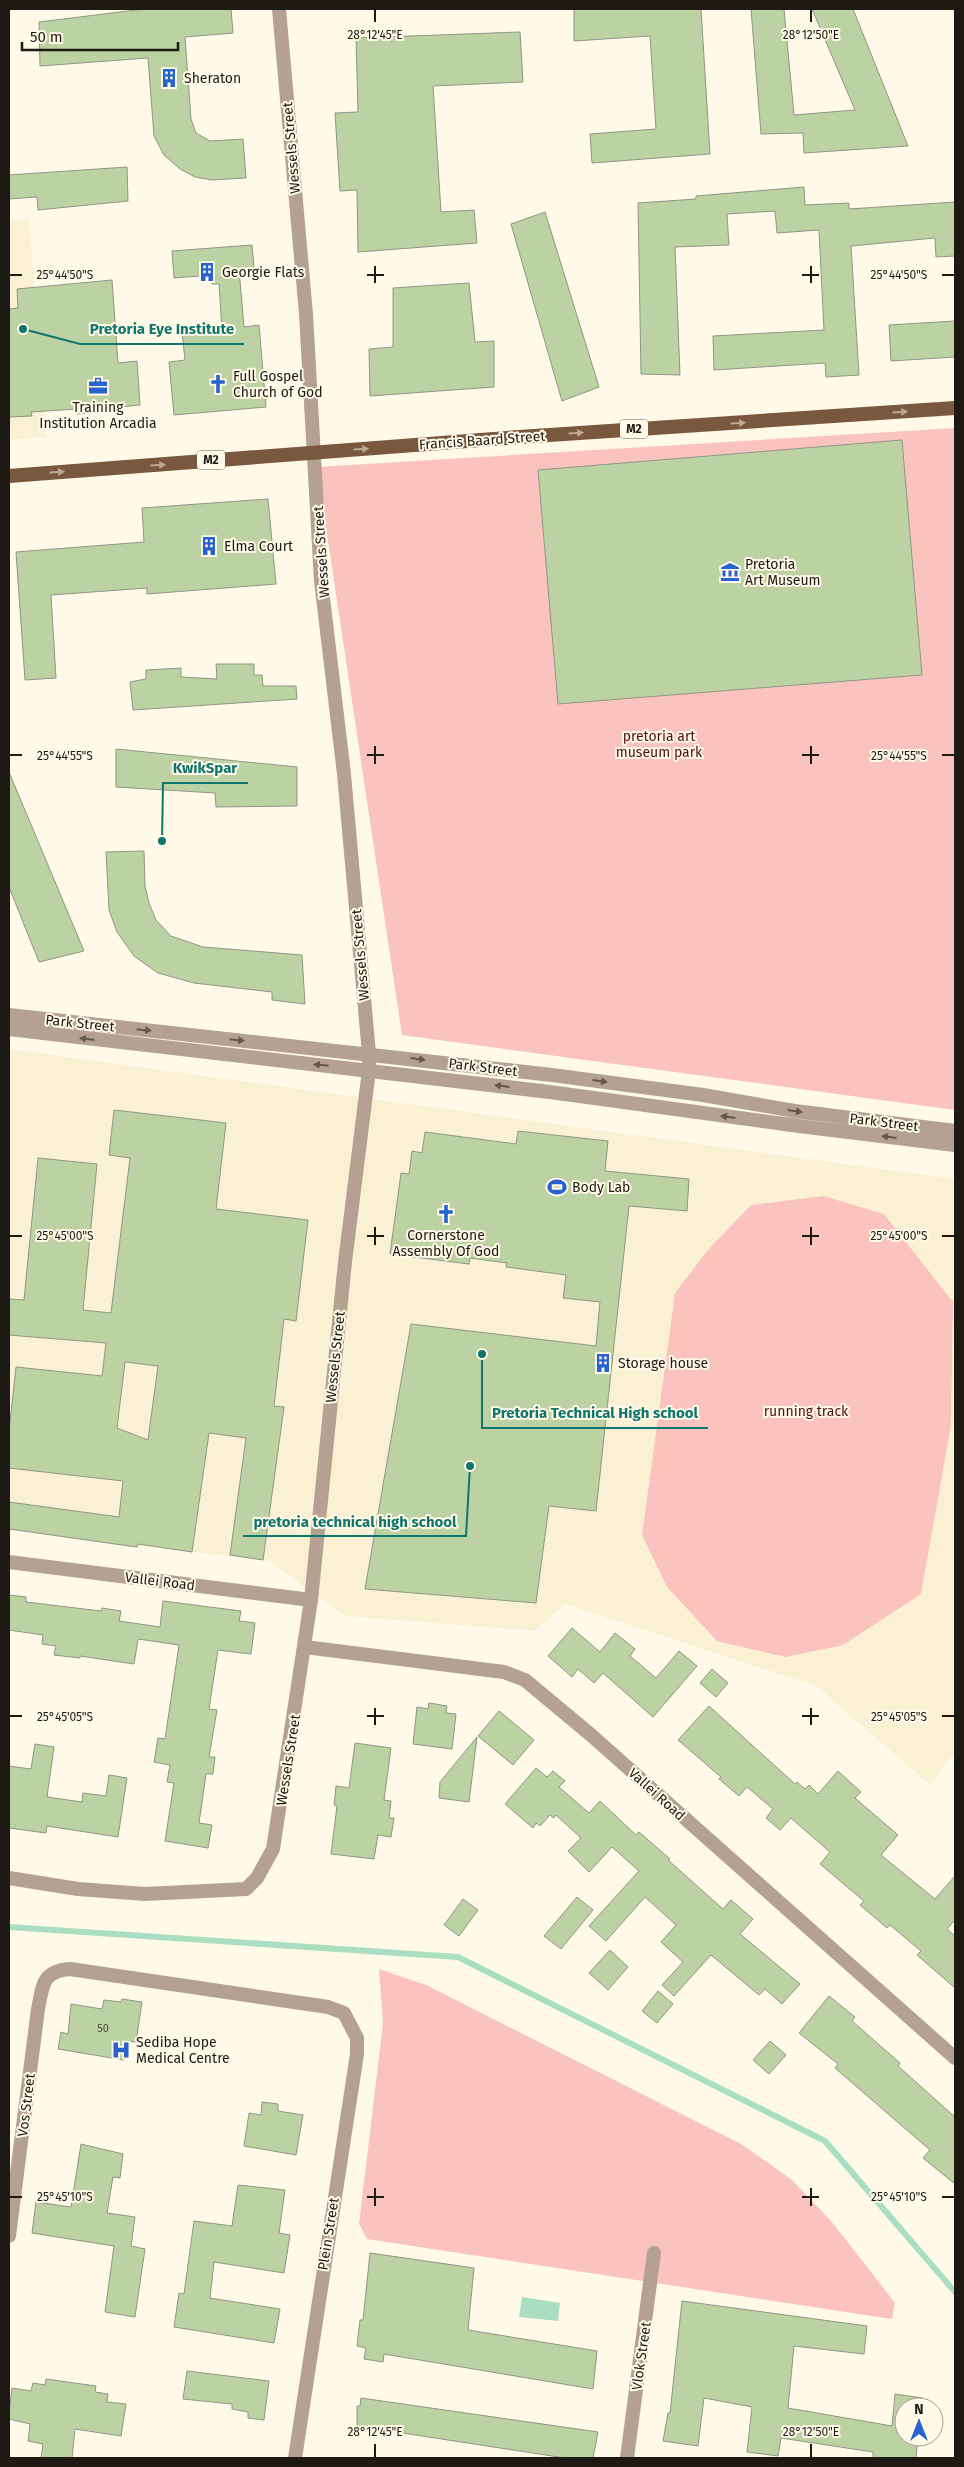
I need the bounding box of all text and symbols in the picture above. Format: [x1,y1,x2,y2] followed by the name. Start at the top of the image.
[22,20,179,52] scale bar
[30,28,63,46] text: 50 m
[347,28,403,42] text: 28°12'45"E
[783,28,839,42] text: 28°12'50"E
[158,67,180,89] building icon: Sheraton
[184,70,241,87] place label: Sheraton
[279,100,304,194] street label: Wessels Street
[196,261,218,283] building icon: Georgie Flats
[222,264,305,281] place label: Georgie Flats
[37,268,94,282] text: 25°44'50"S
[871,268,928,282] text: 25°44'50"S
[80,314,244,344] callout: Pretoria Eye Institute
[90,320,234,338] text: Pretoria Eye Institute
[233,368,323,401] place label: Full Gospel Church of God
[207,373,229,395] church icon: Full Gospel Church of God
[87,375,109,397] office icon: Training Institution Arcadia
[39,399,157,432] place label: Training Institution Arcadia
[892,407,908,415] one-way arrow
[730,418,746,426] one-way arrow
[620,419,648,438] road number: M2
[418,428,547,453] street label: Francis Baard Street
[568,429,584,437] one-way arrow
[354,445,370,453] one-way arrow
[197,450,225,470] road number: M2
[150,460,166,468] one-way arrow
[50,468,66,476] one-way arrow
[310,505,333,598] street label: Wessels Street
[198,535,220,557] building icon: Elma Court
[224,538,294,555] place label: Elma Court
[745,556,821,589] place label: Pretoria Art Museum
[719,561,741,583] museum icon: Pretoria Art Museum
[616,728,703,761] park label: pretoria art museum park
[37,749,93,763] text: 25°44'55"S
[871,749,927,763] text: 25°44'55"S
[163,753,248,783] callout: KwikSpar
[173,759,238,777] text: KwikSpar
[348,907,373,1001] street label: Wessels Street
[45,1011,116,1036] street label: Park Street
[136,1026,152,1034] one-way arrow
[78,1035,94,1043] one-way arrow
[229,1036,245,1044] one-way arrow
[410,1055,426,1063] one-way arrow
[448,1055,519,1080] street label: Park Street
[312,1061,328,1069] one-way arrow
[592,1078,608,1086] one-way arrow
[494,1082,510,1090] one-way arrow
[787,1107,803,1115] one-way arrow
[849,1110,920,1135] street label: Park Street
[720,1112,736,1120] one-way arrow
[881,1133,897,1141] one-way arrow
[546,1176,568,1198] sports icon: Body Lab
[572,1179,630,1196] place label: Body Lab
[435,1203,457,1225] church icon: Cornerstone Assembly Of God
[393,1227,499,1260] place label: Cornerstone Assembly Of God
[36,1229,94,1243] text: 25°45'00"S
[870,1229,928,1243] text: 25°45'00"S
[322,1309,349,1404] street label: Wessels Street
[592,1352,614,1374] building icon: Storage house
[618,1355,708,1372] place label: Storage house
[482,1398,708,1428] callout: Pretoria Technical High school
[764,1403,849,1420] park label: running track
[492,1404,699,1422] text: Pretoria Technical High school
[243,1506,466,1536] callout: pretoria technical high school
[253,1513,457,1531] text: pretoria technical high school
[124,1569,196,1594] street label: Vallei Road
[37,1710,94,1724] text: 25°45'05"S
[871,1710,928,1724] text: 25°45'05"S
[273,1712,304,1807] street label: Wessels Street
[625,1764,689,1824] street label: Vallei Road
[97,2022,109,2035] house number: 50
[136,2034,230,2067] place label: Sediba Hope Medical Centre
[110,2039,132,2061] hospital icon: Sediba Hope Medical Centre
[14,2071,39,2138] street label: Vos Street
[37,2190,93,2204] text: 25°45'10"S
[871,2190,927,2204] text: 25°45'10"S
[314,2196,343,2272] street label: Plein Street
[628,2320,655,2391] street label: Vlok Street
[894,2397,944,2447] north arrow
[914,2401,924,2418] text: N
[347,2425,403,2439] text: 28°12'45"E
[783,2425,839,2439] text: 28°12'50"E

